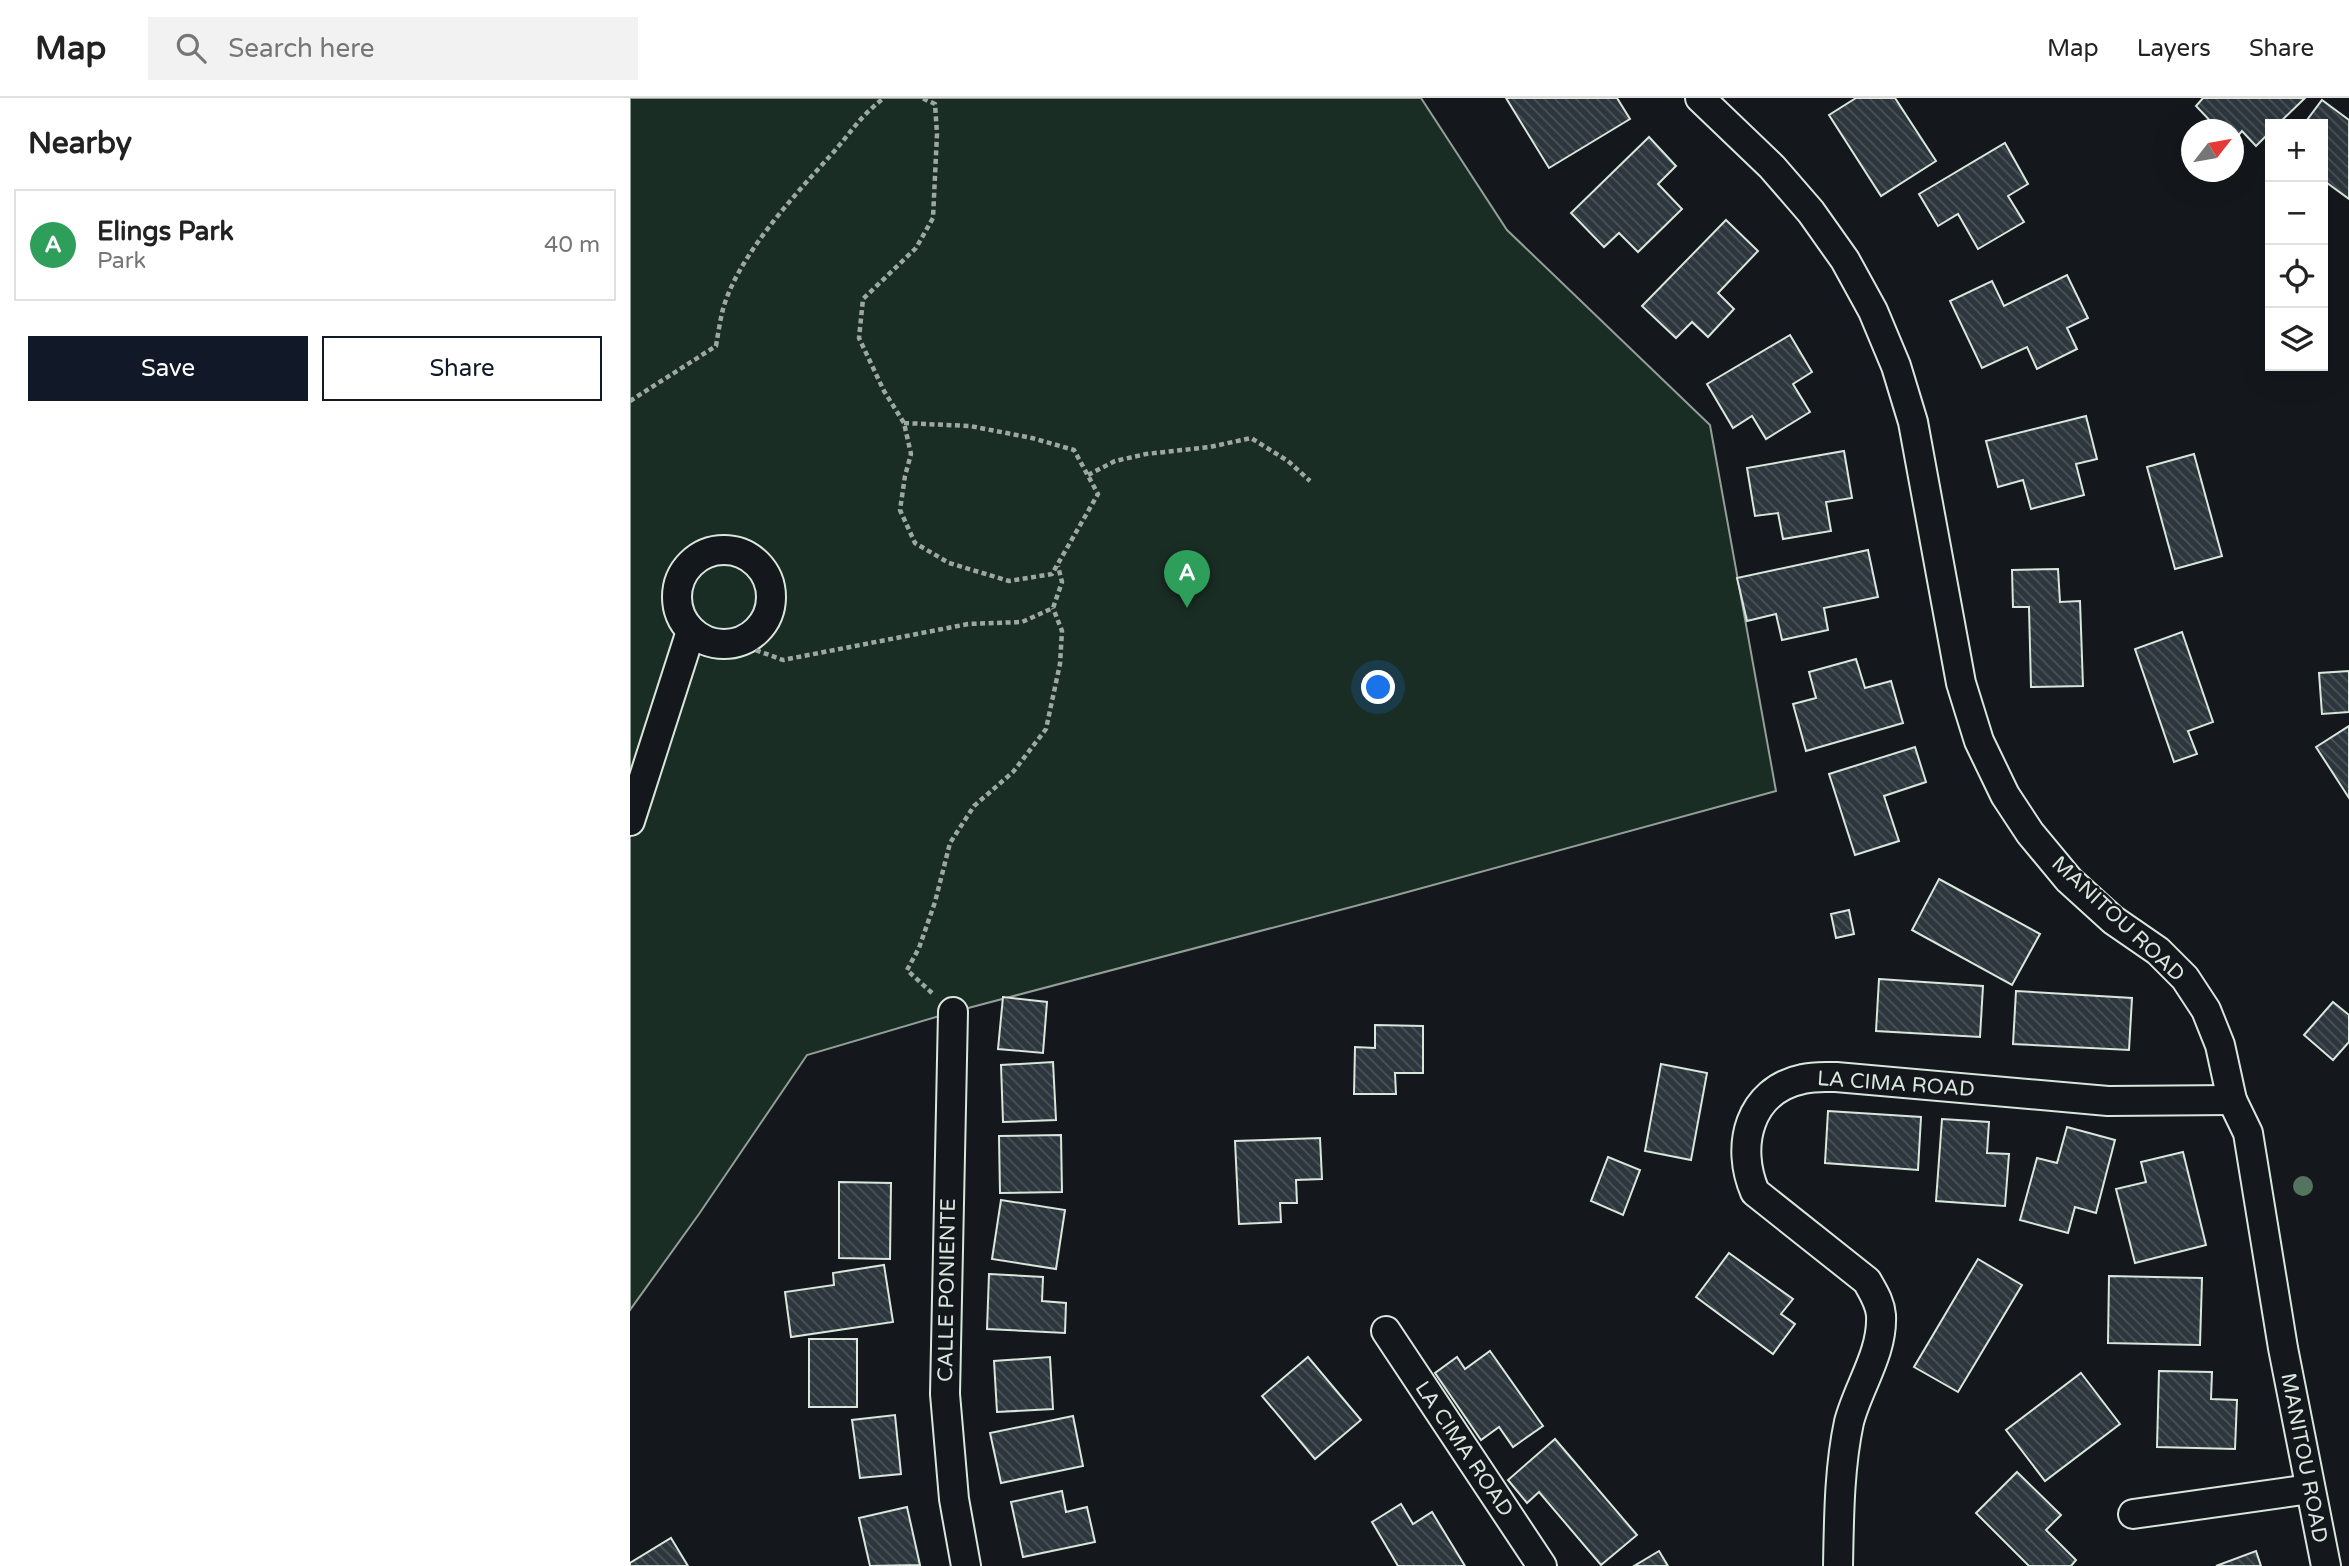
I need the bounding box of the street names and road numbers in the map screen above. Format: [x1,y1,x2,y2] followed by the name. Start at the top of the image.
[2046,851,2190,987] street label: MANITOU ROAD
[1816,1066,1976,1102] street label: LA CIMA ROAD
[933,1198,961,1382] street label: CALLE PONIENTE
[2275,1371,2333,1545] street label: MANITOU ROAD
[1409,1377,1519,1521] street label: LA CIMA ROAD

